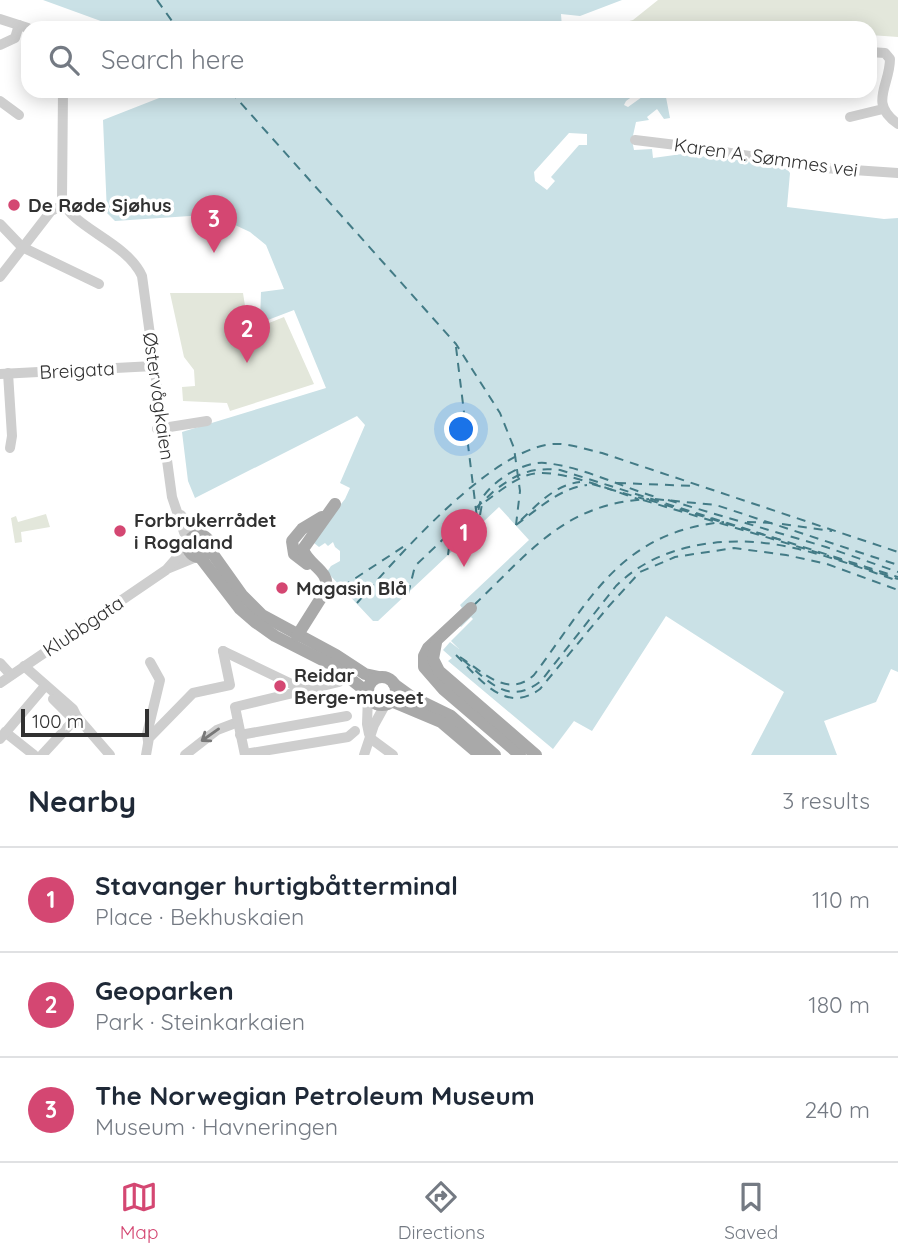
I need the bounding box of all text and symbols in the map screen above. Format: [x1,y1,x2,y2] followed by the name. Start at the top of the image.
[21,21,877,98] search box
[45,41,83,79] icon: search
[101,43,245,76] text: Search here
[672,132,860,182] street label: Karen A. Sømmes vei
[28,193,172,217] place label: De Røde Sjøhus
[191,195,237,253] pin: 3
[6,197,22,213] marker: De Røde Sjøhus
[224,305,270,363] pin: 2
[138,331,180,461] street label: Østervågkaien
[39,356,115,384] street label: Breigata
[444,412,478,446] your location
[134,508,277,554] place label: Forbrukerrådet i Rogaland
[441,509,487,567] pin: 1
[112,523,128,539] marker: Forbrukerrådet i Rogaland
[296,576,407,600] place label: Magasin Blå
[274,580,290,596] marker: Magasin Blå
[38,590,128,662] street label: Klubbgata
[294,663,424,709] place label: Reidar Berge-museet
[272,678,288,694] marker: Reidar Berge-museet
[21,706,149,738] scale bar
[32,709,84,733] text: 100 m
[201,728,220,742] one-way arrow
[28,782,136,820] text: Nearby
[782,786,870,815] text: 3 results
[95,869,458,902] text: Stavanger hurtigbåtterminal
[47,885,55,914] text: 1
[812,885,870,914] text: 110 m
[95,902,304,931] text: Place · Bekhuskaien
[95,974,234,1007] text: Geoparken
[44,990,58,1019] text: 2
[808,990,870,1019] text: 180 m
[95,1007,305,1036] text: Park · Steinkarkaien
[95,1079,535,1112] text: The Norwegian Petroleum Museum
[45,1095,57,1124] text: 3
[805,1095,870,1124] text: 240 m
[95,1112,338,1141] text: Museum · Havneringen
[120,1178,158,1244] tab: Map
[398,1178,485,1244] tab: Directions
[724,1178,778,1244] tab: Saved

